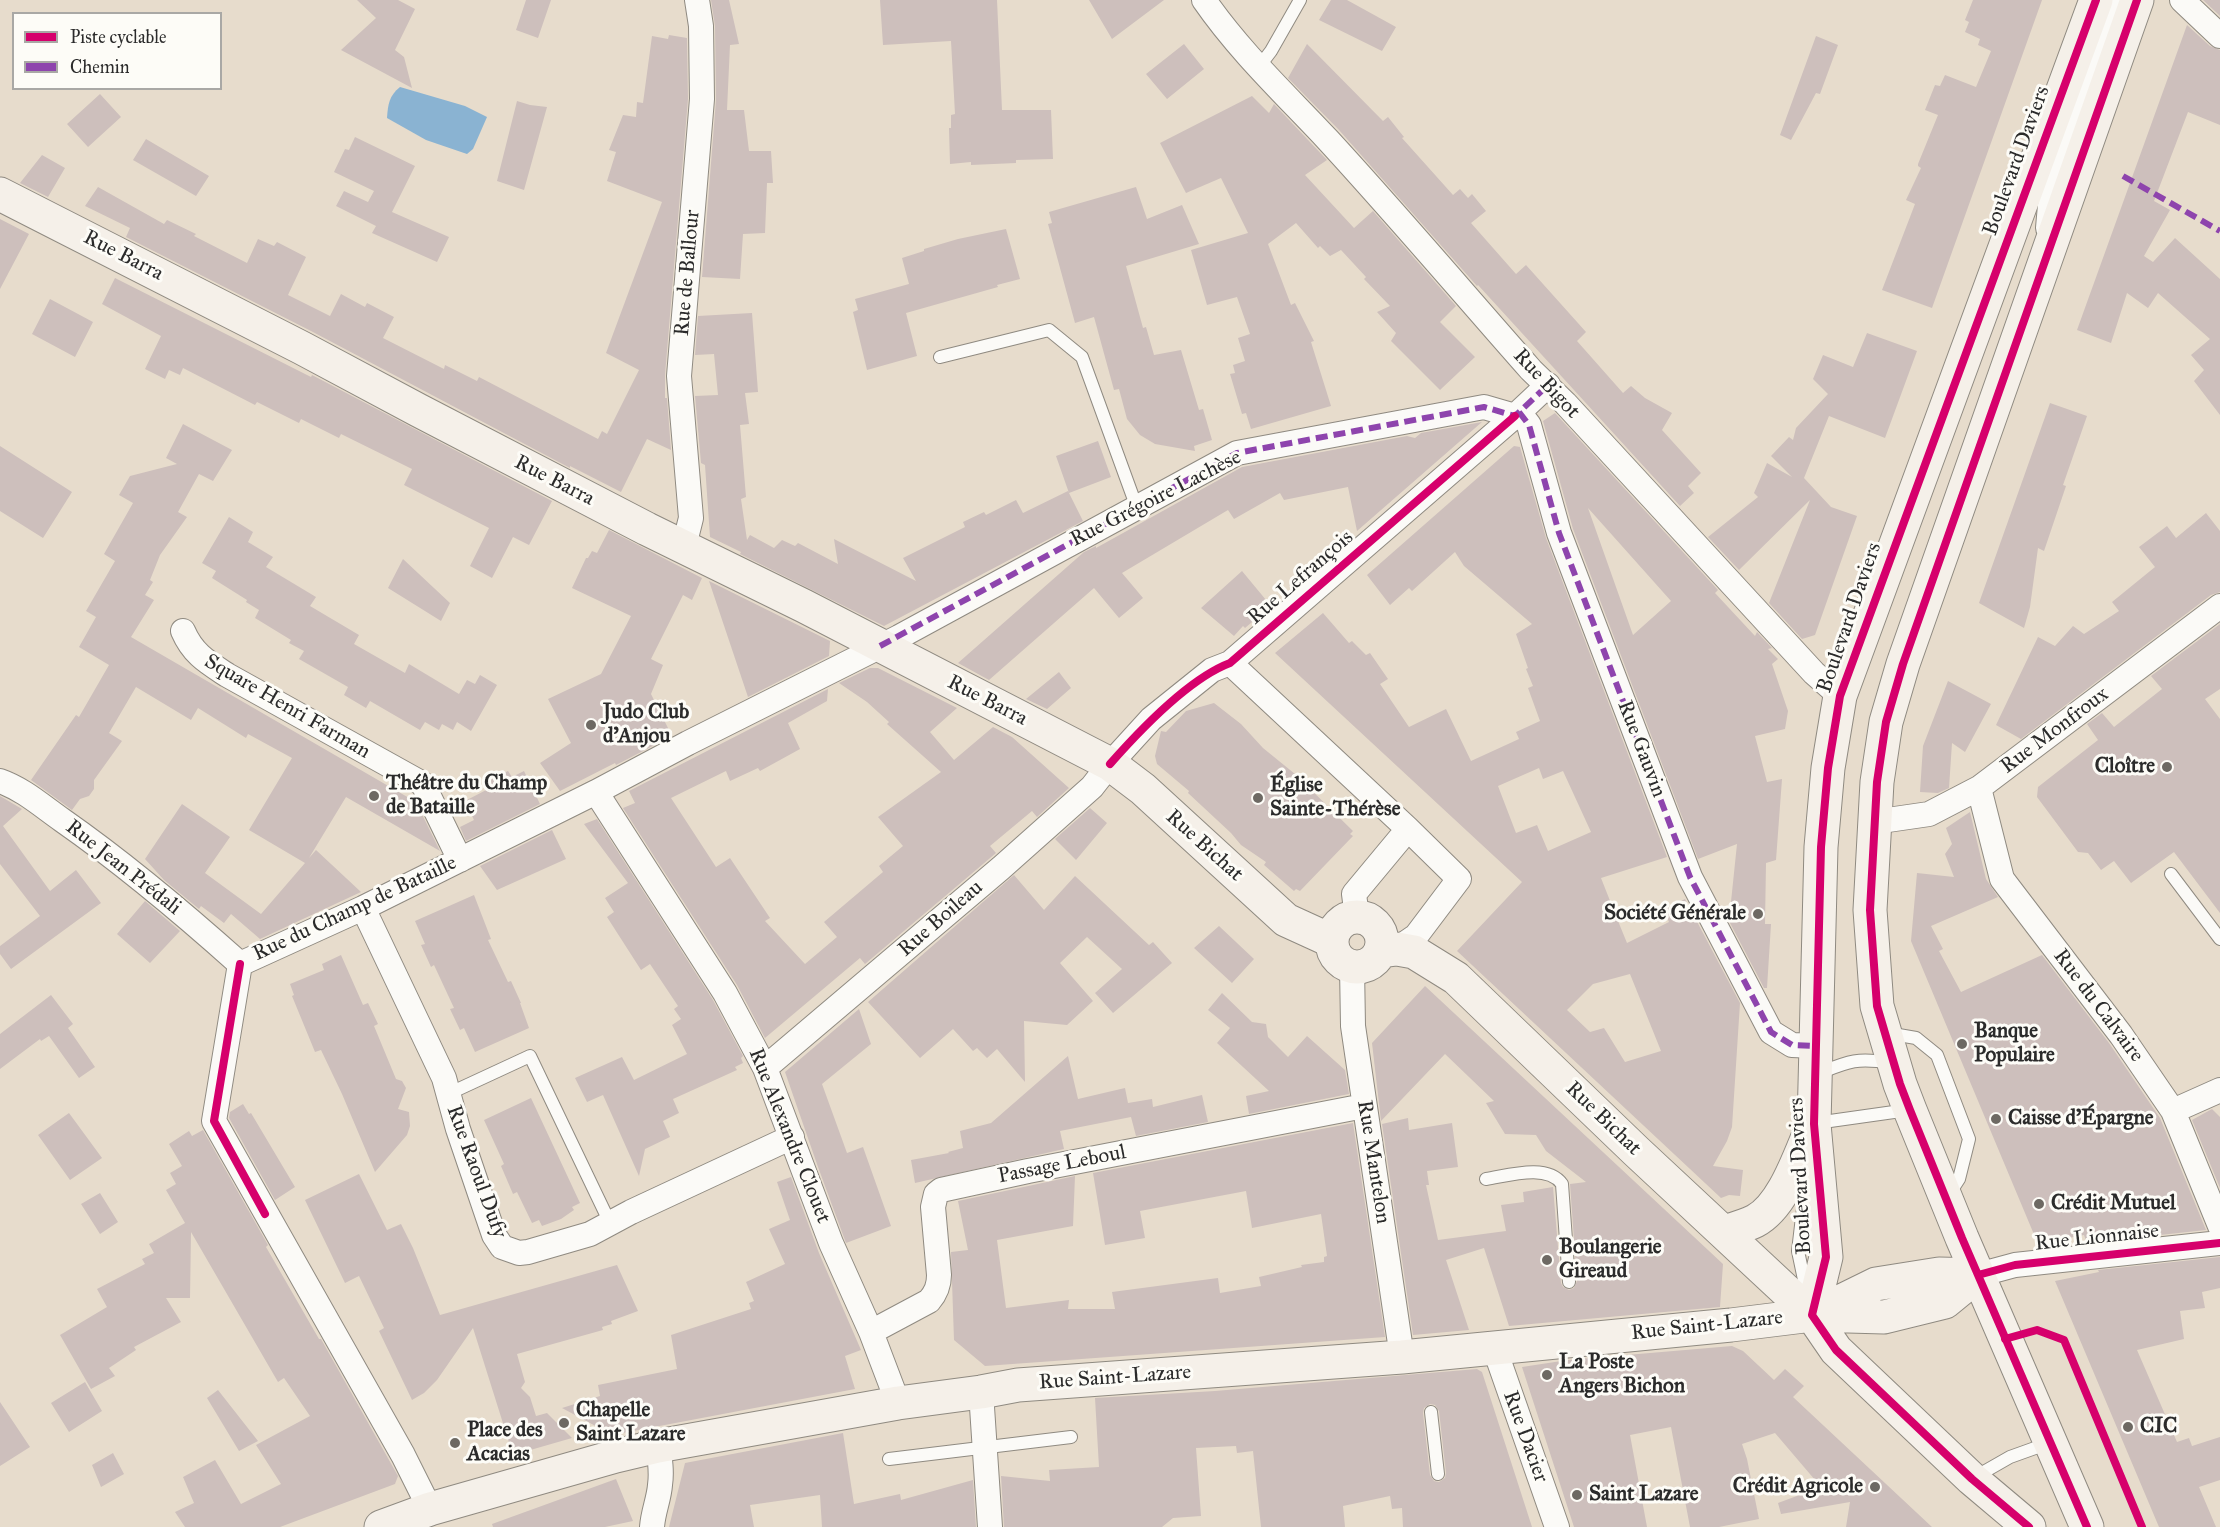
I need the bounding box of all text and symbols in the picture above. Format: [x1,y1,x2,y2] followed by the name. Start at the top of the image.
[12,12,222,90] legend
[70,26,167,48] text: Piste cyclable
[70,56,130,78] text: Chemin
[1978,83,2056,239] street label: Boulevard Daviers
[670,209,706,337] street label: Rue de Ballour
[79,225,167,287] street label: Rue Barra
[1507,344,1585,424] street label: Rue Bigot
[1066,445,1246,553] street label: Rue Grégoire Lachèse
[510,450,598,512] street label: Rue Barra
[1243,525,1359,631] street label: Rue Lefrançois
[1812,540,1888,696] street label: Boulevard Daviers
[200,649,374,765] street label: Square Henri Farman
[943,670,1031,732] street label: Rue Barra
[1996,682,2114,780] street label: Rue Monfroux
[1611,697,1671,801] street label: Rue Gauvin
[603,700,689,750] place label: Judo Club d'Anjou
[584,718,598,732] marker: Judo Club d'Anjou
[2095,754,2155,780] place label: Cloître
[2160,760,2174,774] marker: Cloître
[386,771,547,821] place label: Théâtre du Champ de Bataille
[1270,773,1400,823] place label: Église Sainte-Thérèse
[367,789,381,803] marker: Théâtre du Champ de Bataille
[1251,791,1265,805] marker: Église Sainte-Thérèse
[1160,805,1248,887] street label: Rue Bichat
[60,815,186,921] street label: Rue Jean Prédali
[249,851,461,967] street label: Rue du Champ de Bataille
[894,875,988,963] street label: Rue Boileau
[1604,901,1746,927] place label: Société Générale
[1751,907,1765,921] marker: Société Générale
[2047,944,2149,1068] street label: Rue du Calvaire
[1974,1019,2055,1069] place label: Banque Populaire
[1955,1037,1969,1051] marker: Banque Populaire
[742,1045,836,1227] street label: Rue Alexandre Clouet
[1560,1077,1646,1161] street label: Rue Bichat
[1784,1097,1818,1255] street label: Boulevard Daviers
[1351,1098,1395,1226] street label: Rue Mantelon
[440,1102,512,1242] street label: Rue Raoul Dufy
[2008,1106,2154,1132] place label: Caisse d'Épargne
[1989,1112,2003,1126] marker: Caisse d'Épargne
[996,1140,1128,1190] street label: Passage Leboul
[2051,1191,2176,1217] place label: Crédit Mutuel
[2032,1197,2046,1211] marker: Crédit Mutuel
[2034,1219,2160,1257] street label: Rue Lionnaise
[1559,1235,1662,1285] place label: Boulangerie Gireaud
[1540,1253,1554,1267] marker: Boulangerie Gireaud
[1630,1305,1784,1347] street label: Rue Saint-Lazare
[1559,1350,1685,1400] place label: La Poste Angers Bichon
[1038,1360,1192,1396] street label: Rue Saint-Lazare
[1540,1368,1554,1382] marker: La Poste Angers Bichon
[1497,1388,1553,1486] street label: Rue Dacier
[576,1398,685,1448] place label: Chapelle Saint Lazare
[2140,1414,2177,1440] place label: CIC
[557,1416,571,1430] marker: Chapelle Saint Lazare
[467,1418,543,1468] place label: Place des Acacias
[2121,1420,2135,1434] marker: CIC
[448,1436,462,1450] marker: Place des Acacias
[1733,1474,1863,1500] place label: Crédit Agricole
[1868,1480,1882,1494] marker: Crédit Agricole
[1589,1482,1698,1508] place label: Saint Lazare
[1570,1488,1584,1502] marker: Saint Lazare

